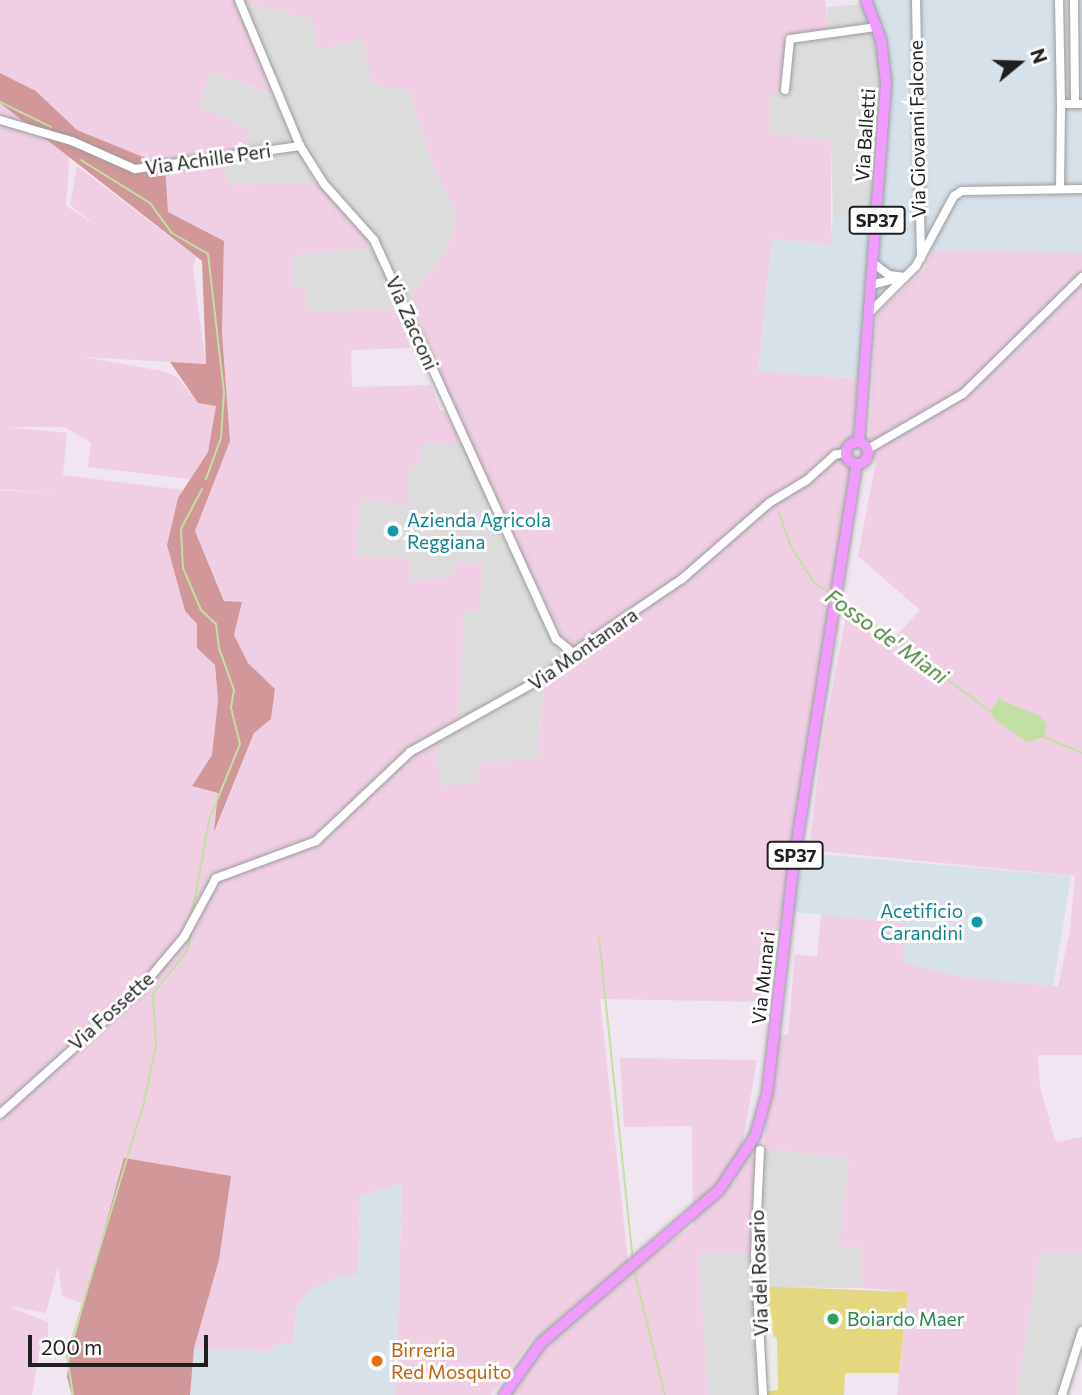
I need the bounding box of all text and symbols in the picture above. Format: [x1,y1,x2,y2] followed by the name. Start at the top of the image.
[984,28,1054,98] north arrow
[904,40,930,218] street label: Via Giovanni Falcone
[1026,46,1053,66] text: N
[850,87,880,183] street label: Via Balletti
[144,139,272,179] street label: Via Achille Peri
[847,205,907,234] road number: SP37
[381,273,443,373] street label: Via Zacconi
[407,509,551,553] place label: Azienda Agricola Reggiana
[385,523,401,539] marker: Azienda Agricola Reggiana
[821,583,953,689] water label: Fosso de' Miani
[524,603,642,695] street label: Via Montanara
[765,840,825,870] road number: SP37
[880,900,963,944] place label: Acetificio Carandini
[969,914,985,930] marker: Acetificio Carandini
[747,930,779,1026] street label: Via Munari
[64,967,158,1055] street label: Via Fossette
[745,1209,773,1337] street label: Via del Rosario
[847,1308,964,1330] place label: Boiardo Maer
[825,1311,841,1327] marker: Boiardo Maer
[32,1322,212,1366] scale bar
[41,1334,102,1359] text: 200 m
[391,1339,511,1383] place label: Birreria Red Mosquito
[369,1353,385,1369] marker: Birreria Red Mosquito

